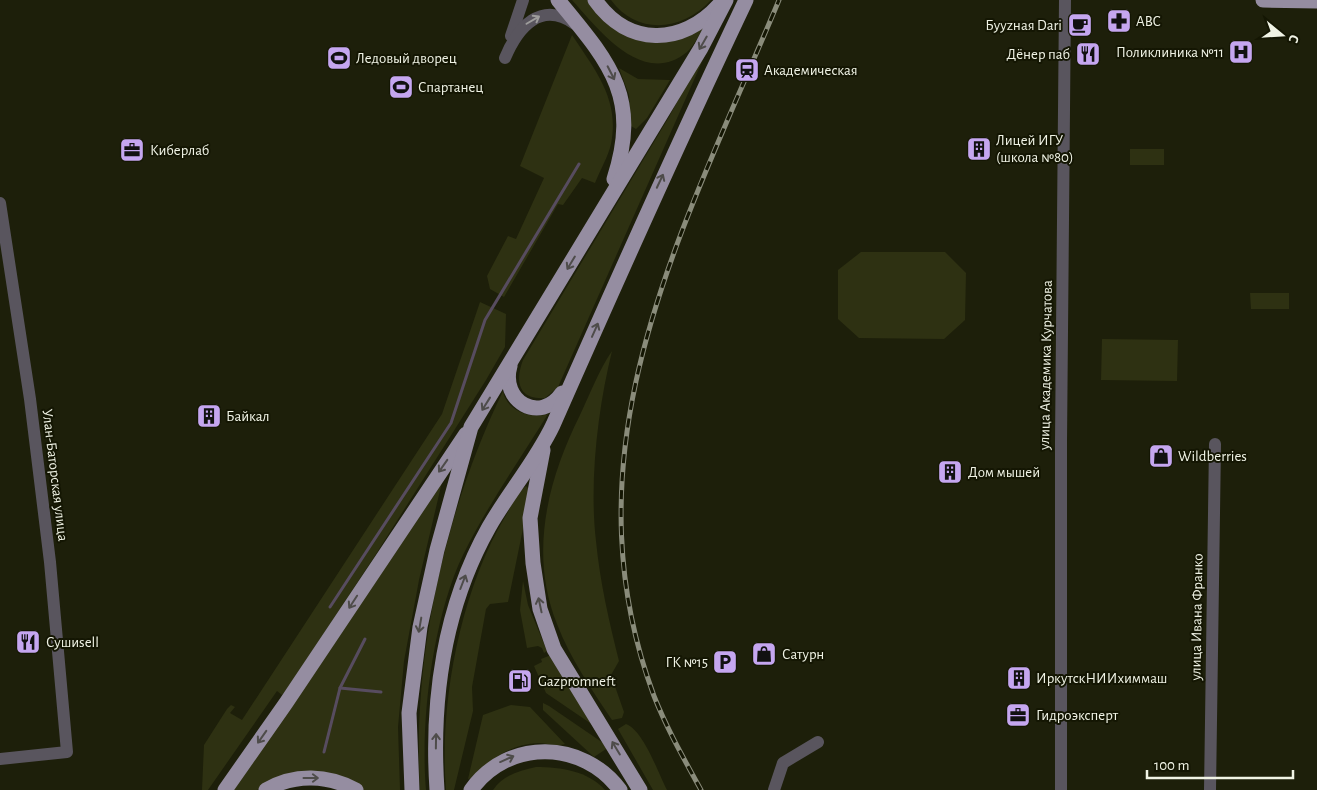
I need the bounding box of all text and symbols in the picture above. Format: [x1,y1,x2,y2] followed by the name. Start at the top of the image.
[1106,8,1132,34] pharmacy icon: ABC
[1257,10,1307,60] north arrow
[1067,12,1093,38] cafe icon: Бууzная Dari
[526,14,540,24] one-way arrow
[1136,14,1161,29] place label: ABC
[985,18,1062,33] place label: Бууzная Dari
[1285,33,1301,45] text: С
[698,35,708,50] one-way arrow
[1228,39,1254,65] hospital icon: Поликлиника №11
[1075,41,1101,67] restaurant icon: Дёнер паб
[326,45,352,71] sports icon: Ледовый дворец
[1116,45,1224,60] place label: Поликлиника №11
[1006,47,1070,62] place label: Дёнер паб
[356,51,457,66] place label: Ледовый дворец
[734,57,760,83] station icon: Академическая
[764,63,858,78] place label: Академическая
[607,65,616,80] one-way arrow
[388,74,414,100] sports icon: Спартанец
[418,80,483,95] place label: Спартанец
[996,133,1074,165] place label: Лицей ИГУ (школа №80)
[966,136,992,162] building icon: Лицей ИГУ (школа №80)
[119,137,145,163] office icon: Киберлаб
[150,143,209,158] place label: Киберлаб
[656,174,665,189] one-way arrow
[565,256,575,270] one-way arrow
[1037,280,1055,451] street label: улица Академика Курчатова
[591,323,601,338] one-way arrow
[480,396,490,410] one-way arrow
[196,403,222,429] building icon: Байкал
[39,408,71,542] street label: Улан-Баторская улица
[226,409,270,424] place label: Байкал
[1148,443,1174,469] shop icon: Wildberries
[1178,449,1247,464] place label: Wildberries
[438,459,448,473] one-way arrow
[937,459,963,485] building icon: Дом мышей
[968,465,1040,480] place label: Дом мышей
[1188,553,1206,682] street label: улица Ивана Франко
[459,575,468,590] one-way arrow
[348,595,359,609] one-way arrow
[535,598,544,614] one-way arrow
[415,617,425,633] one-way arrow
[15,629,41,655] restaurant icon: Сушиsell
[46,635,99,650] place label: Сушиsell
[751,641,777,667] shop icon: Сатурн
[782,647,824,662] place label: Сатурн
[712,649,738,675] parking icon: ГК №15
[666,655,708,670] place label: ГК №15
[1006,665,1032,691] building icon: ИркутскНИИхиммаш
[507,668,533,694] fuel station icon: Gazpromneft
[1036,671,1168,686] place label: ИркутскНИИхиммаш
[538,674,616,689] place label: Gazpromneft
[1005,702,1031,728] office icon: Гидроэксперт
[1036,708,1119,723] place label: Гидроэксперт
[257,730,267,744] one-way arrow
[431,734,440,750] one-way arrow
[610,741,620,755] one-way arrow
[1147,748,1293,780] scale bar
[499,754,514,764] one-way arrow
[1154,758,1189,773] text: 100 m
[303,773,319,783] one-way arrow

